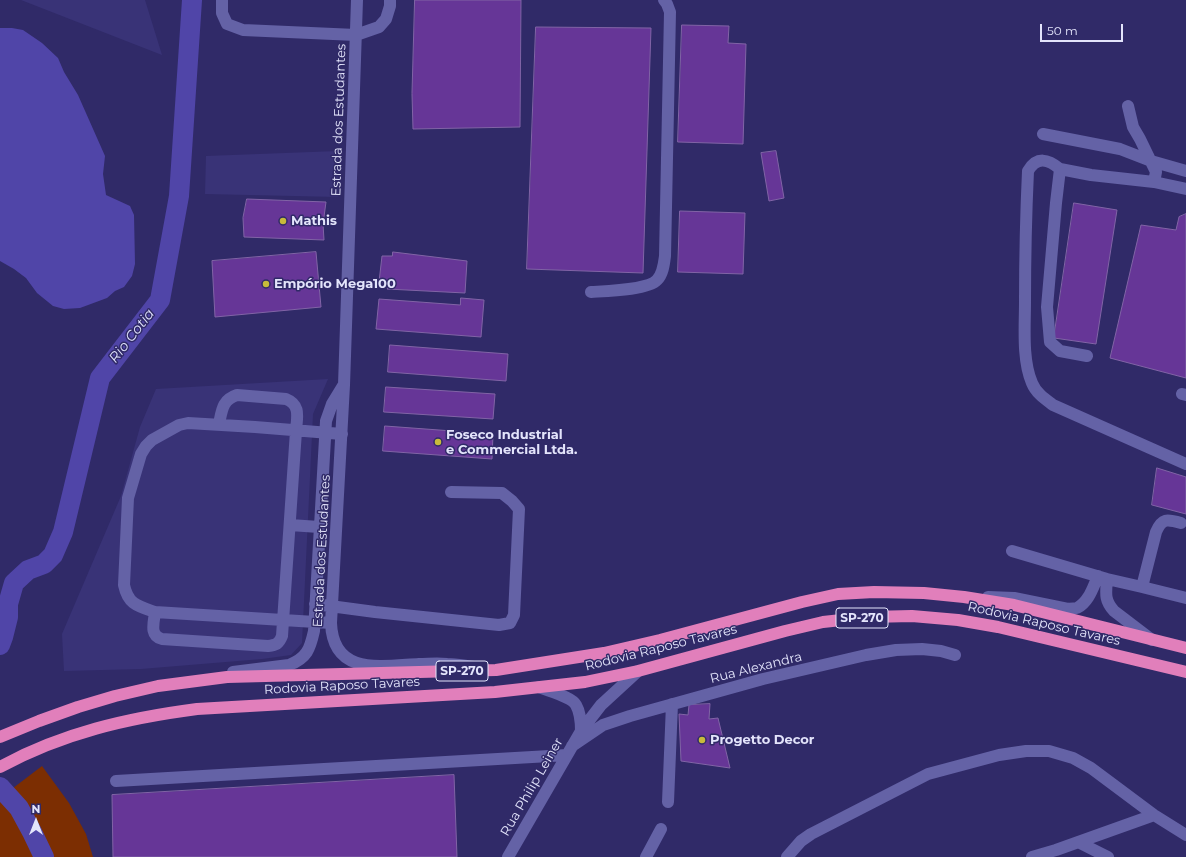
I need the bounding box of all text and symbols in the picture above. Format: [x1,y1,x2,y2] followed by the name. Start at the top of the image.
[1042,16,1125,42] scale bar
[1047,23,1078,38] text: 50 m
[329,43,349,197] street label: Estrada dos Estudantes
[291,213,337,229] place label: Mathis
[278,216,288,226] marker: Mathis
[274,276,396,292] place label: Empório Mega100
[261,279,271,289] marker: Empório Mega100
[106,306,158,366] water label: Rio Cotia
[446,427,577,458] place label: Foseco Industrial e Commercial Ltda.
[433,437,443,447] marker: Foseco Industrial e Commercial Ltda.
[310,474,334,628] street label: Estrada dos Estudantes
[966,599,1122,649] street label: Rodovia Raposo Tavares
[836,608,888,628] road number: SP-270
[583,622,739,674] street label: Rodovia Raposo Tavares
[708,649,804,687] street label: Rua Alexandra
[436,661,488,681] road number: SP-270
[264,674,420,698] street label: Rodovia Raposo Tavares
[710,732,814,748] place label: Progetto Decor
[498,735,566,839] street label: Rua Philip Leiner
[697,735,707,745] marker: Progetto Decor
[16,801,56,841] north arrow
[32,802,40,816] text: N

